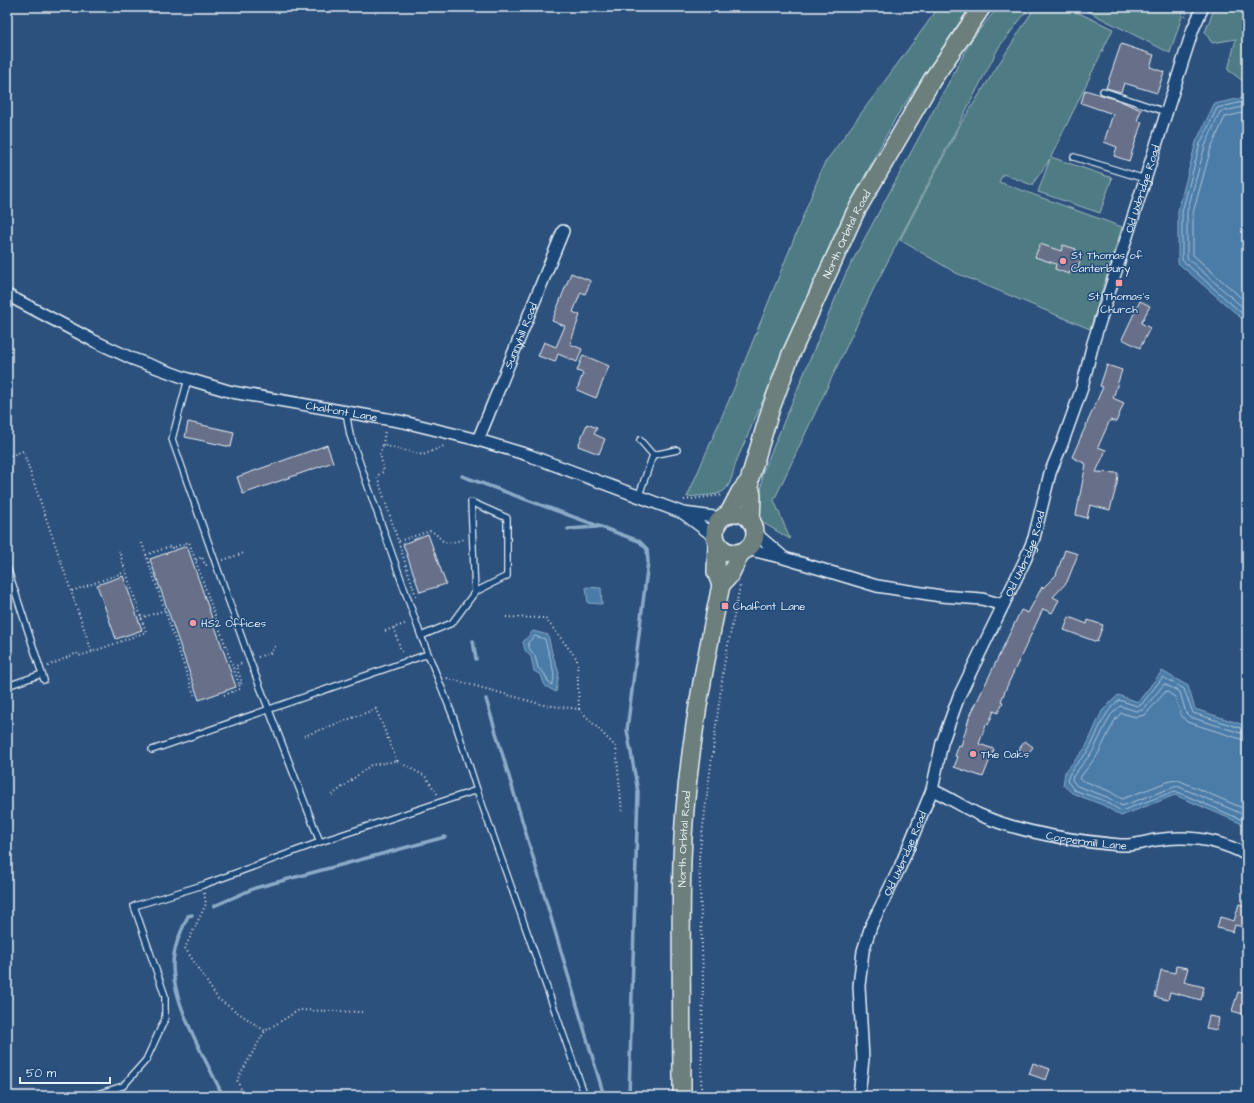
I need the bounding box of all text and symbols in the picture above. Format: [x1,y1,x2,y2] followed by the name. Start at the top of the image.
[1122,143,1164,235] street label: Old Uxbridge Road
[819,187,875,281] street label: North Orbital Road
[1071,248,1143,277] place label: St Thomas of Canterbury
[1058,256,1068,266] marker: St Thomas of Canterbury
[1114,278,1124,288] marker: St Thomas's Church
[1088,289,1150,317] place label: St Thomas's Church
[501,300,541,371] street label: Sunnyhill Road
[305,398,378,425] street label: Chalfont Lane
[1001,509,1049,599] street label: Old Uxbridge Road
[733,599,805,614] place label: Chalfont Lane
[720,601,730,611] marker: Chalfont Lane
[201,616,266,631] place label: HS2 Offices
[188,618,198,628] marker: HS2 Offices
[981,747,1029,762] place label: The Oaks
[968,749,978,759] marker: The Oaks
[674,790,695,887] street label: North Orbital Road
[880,808,931,899] street label: Old Uxbridge Road
[1045,828,1127,853] street label: Coppermill Lane
[20,1059,110,1085] scale bar
[26,1065,57,1082] text: 50 m

